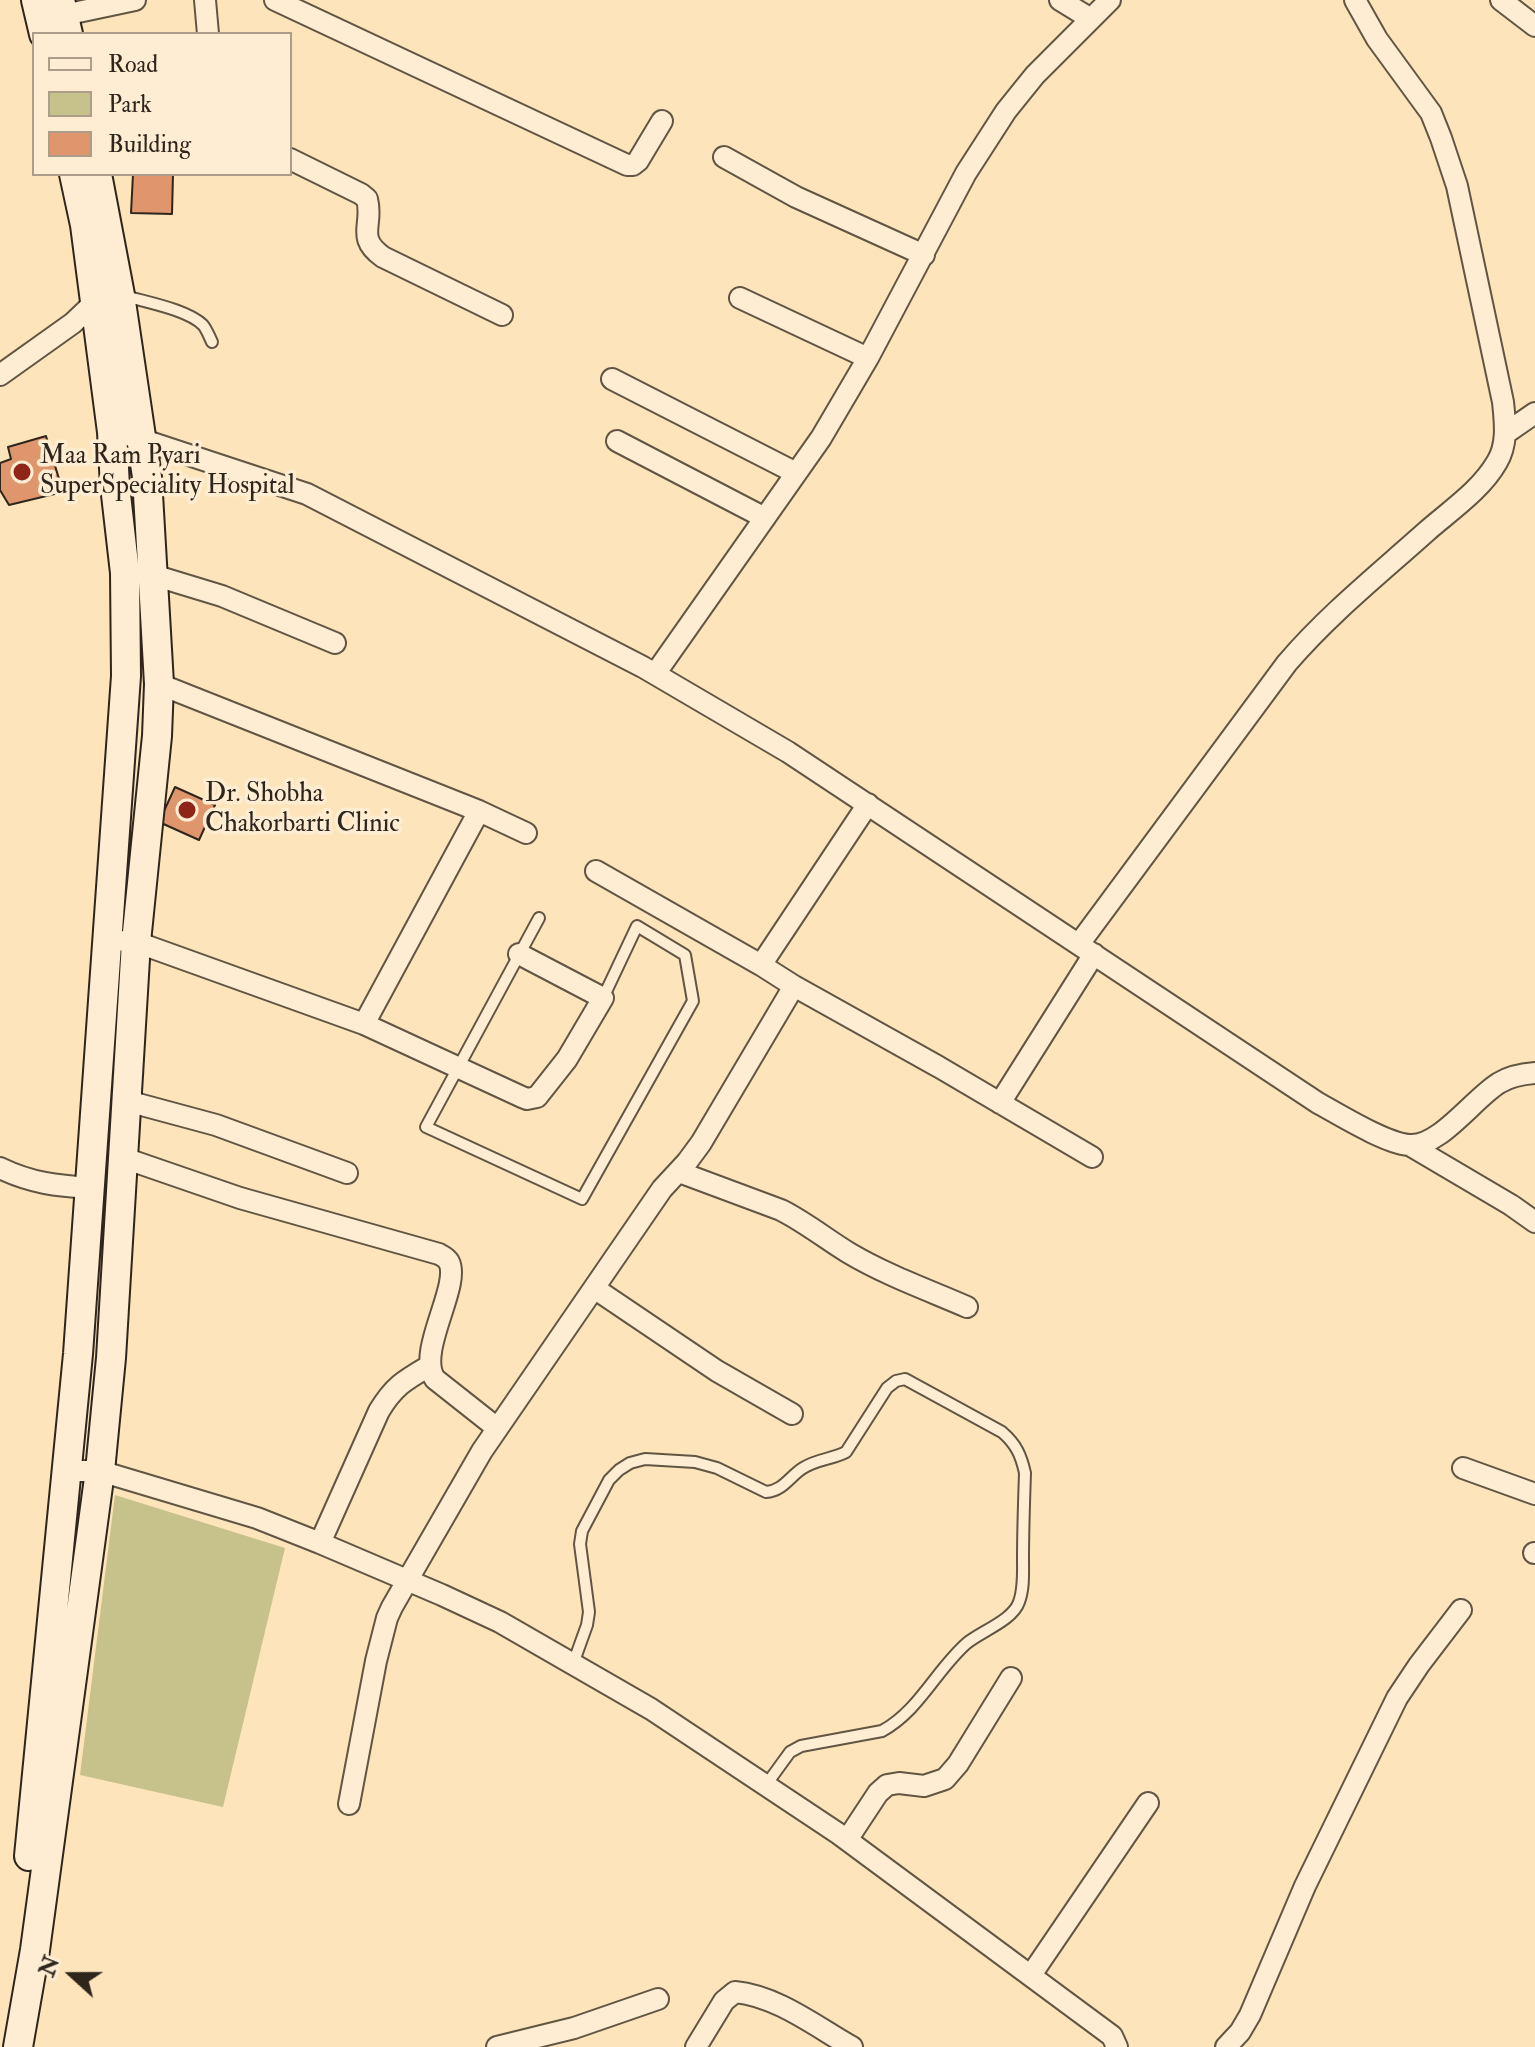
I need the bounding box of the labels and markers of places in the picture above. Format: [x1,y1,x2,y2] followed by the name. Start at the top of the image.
[40,441,295,502] place label: Maa Ram Pyari SuperSpeciality Hospital
[11,461,33,483] marker: Maa Ram Pyari SuperSpeciality Hospital
[205,779,400,840] place label: Dr. Shobha Chakorbarti Clinic
[176,799,198,821] marker: Dr. Shobha Chakorbarti Clinic

